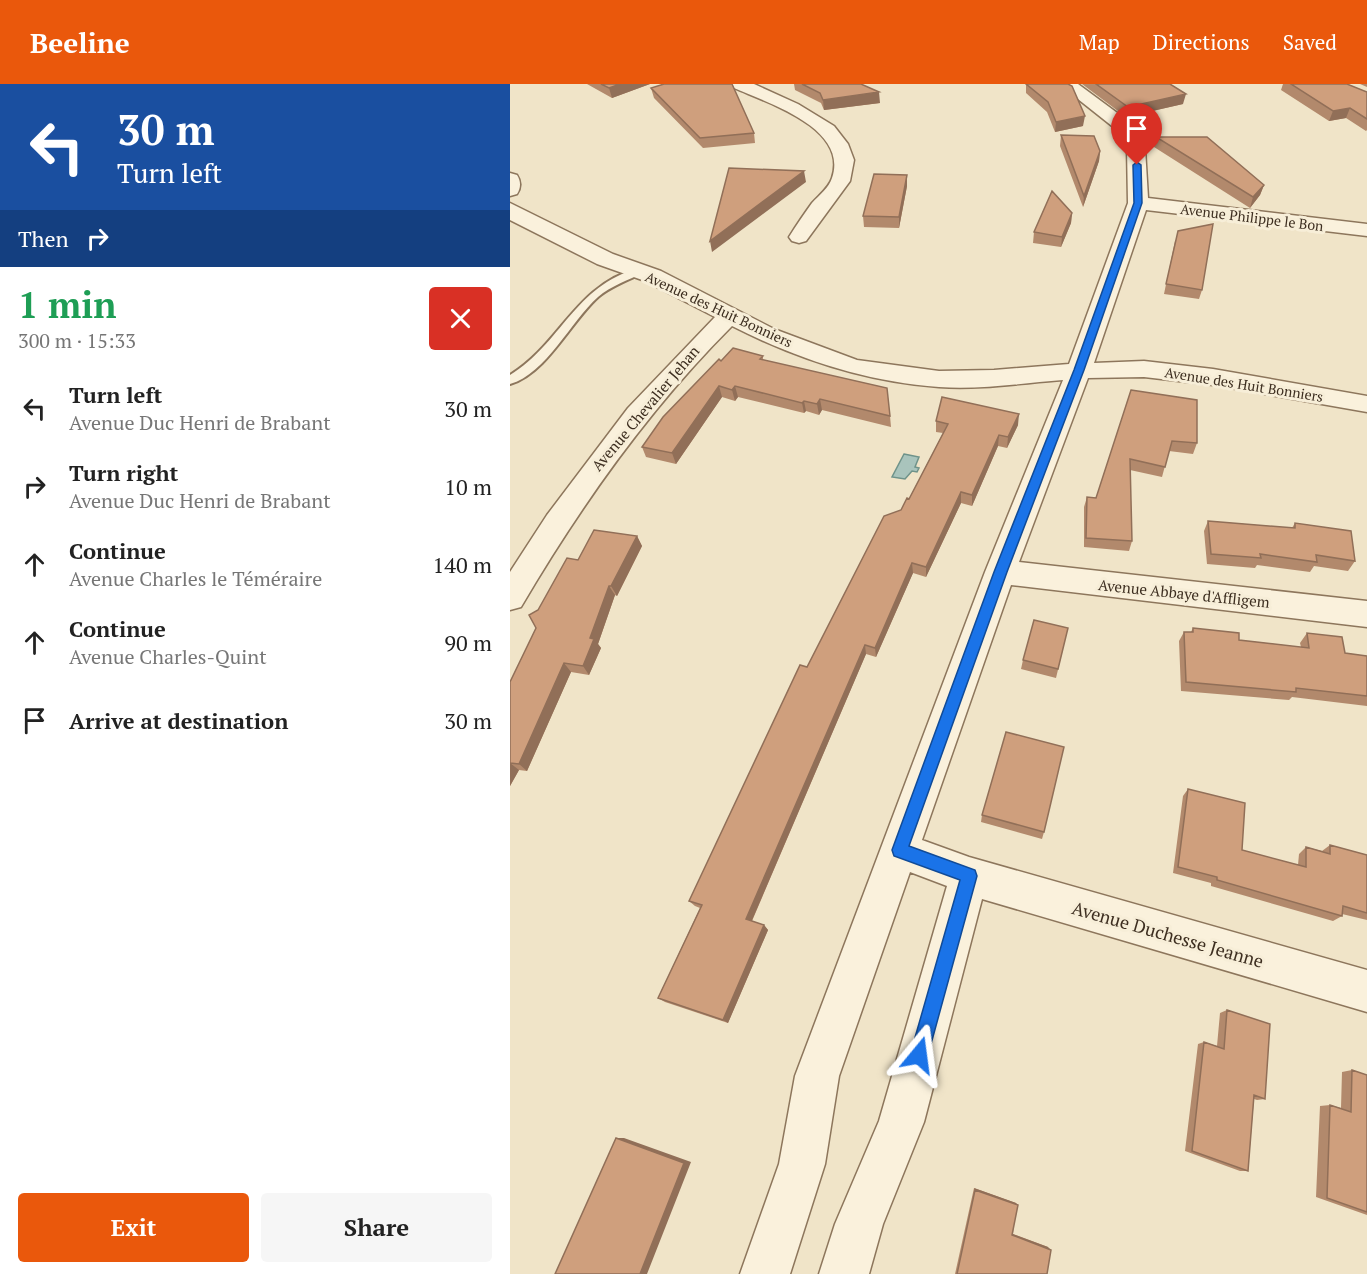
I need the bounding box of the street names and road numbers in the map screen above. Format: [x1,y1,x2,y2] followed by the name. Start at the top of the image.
[1179,199,1325,235] street label: Avenue Philippe le Bon
[642,267,796,351] street label: Avenue des Huit Bonniers
[587,341,703,475] street label: Avenue Chevalier Jehan
[1163,362,1325,406] street label: Avenue des Huit Bonniers
[1097,574,1271,612] street label: Avenue Abbaye d'Affligem
[1069,895,1267,973] street label: Avenue Duchesse Jeanne

